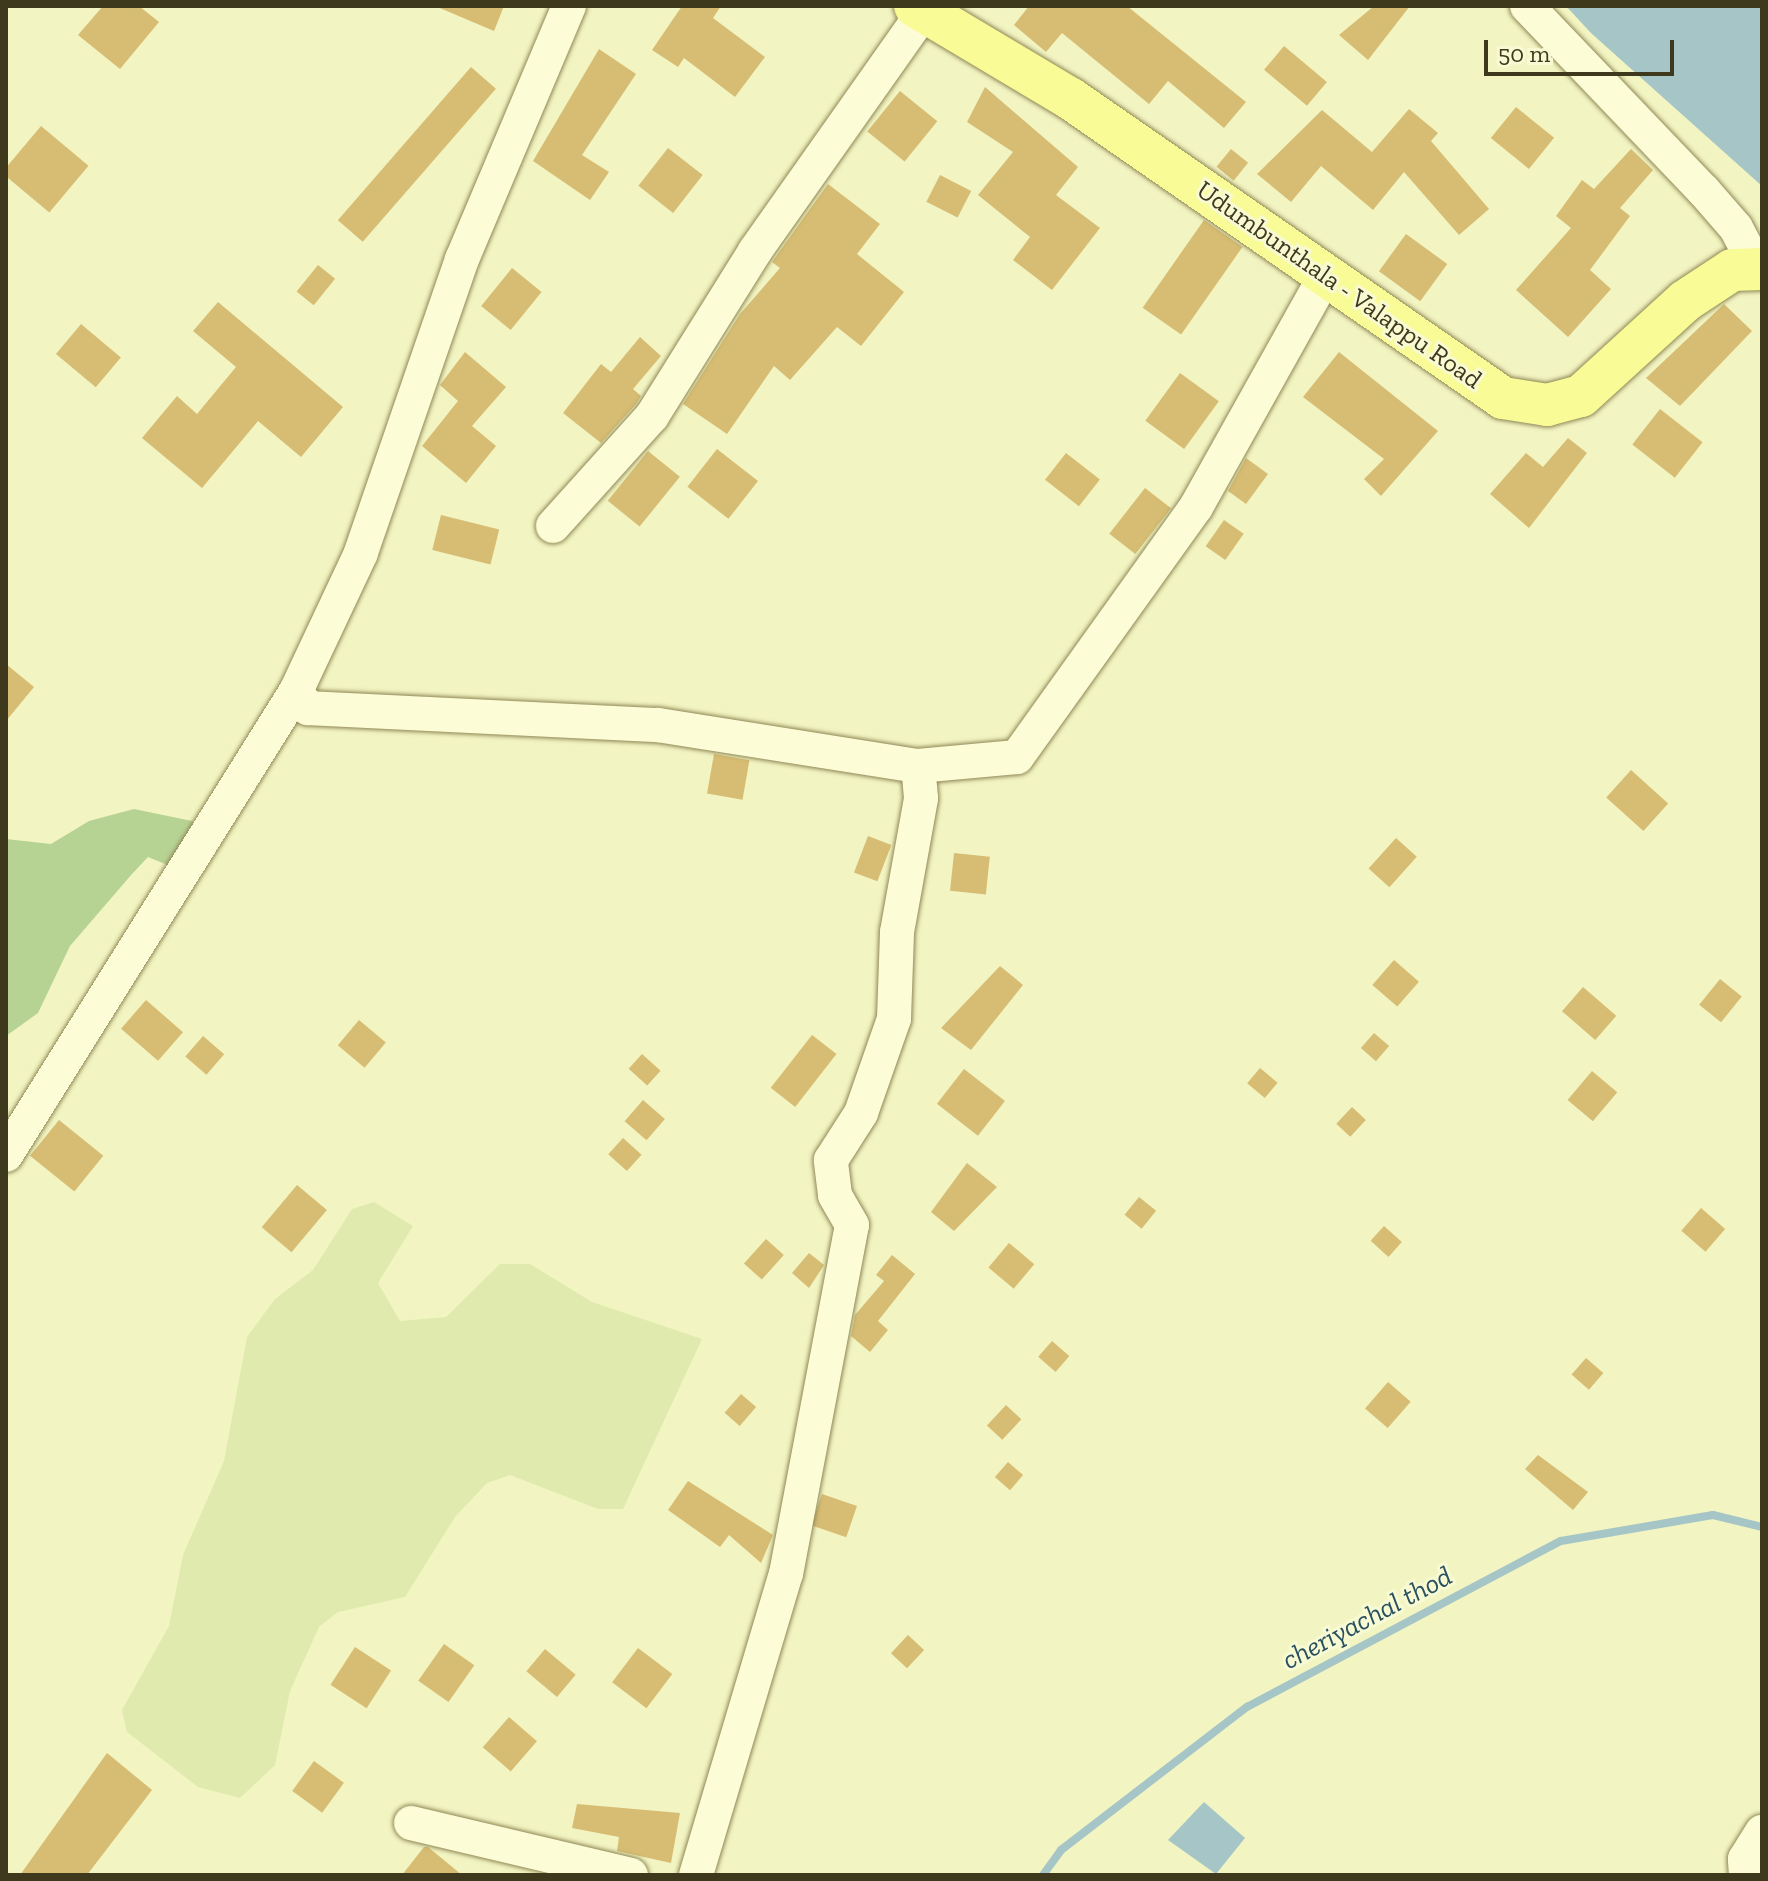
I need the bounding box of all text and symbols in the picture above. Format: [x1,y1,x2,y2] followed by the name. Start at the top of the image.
[1488,24,1678,74] scale bar
[1498,39,1550,68] text: 50 m
[1190,174,1488,396] street label: Udumbunthala - Valappu Road
[1276,1559,1458,1677] water label: cheriyachal thod

